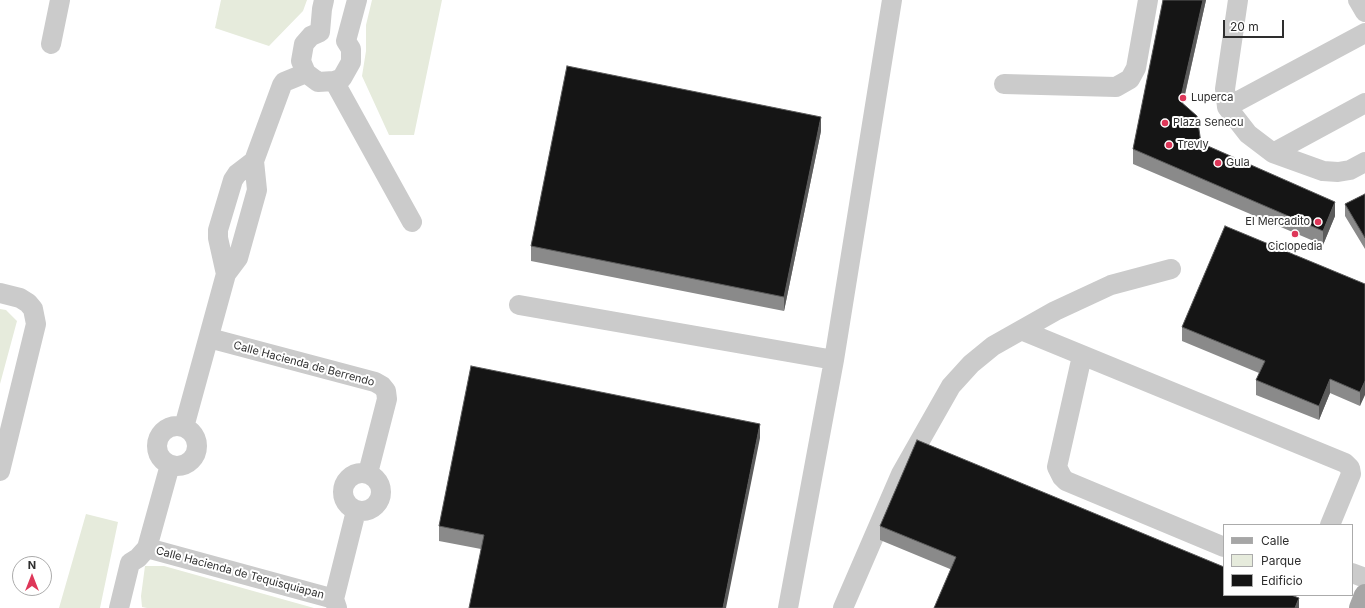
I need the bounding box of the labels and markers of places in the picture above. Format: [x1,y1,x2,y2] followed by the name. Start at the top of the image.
[1191,91,1233,105] place label: Luperca
[1178,93,1188,103] marker: Luperca
[1173,116,1243,130] place label: Plaza Senecu
[1160,118,1170,128] marker: Plaza Senecu
[1177,138,1209,152] place label: Trevly
[1164,140,1174,150] marker: Trevly
[1226,156,1250,170] place label: Gula
[1213,158,1223,168] marker: Gula
[1245,215,1310,229] place label: El Mercadito
[1313,217,1323,227] marker: El Mercadito
[1290,229,1300,239] marker: Ciclopedia
[1268,240,1322,254] place label: Ciclopedia

